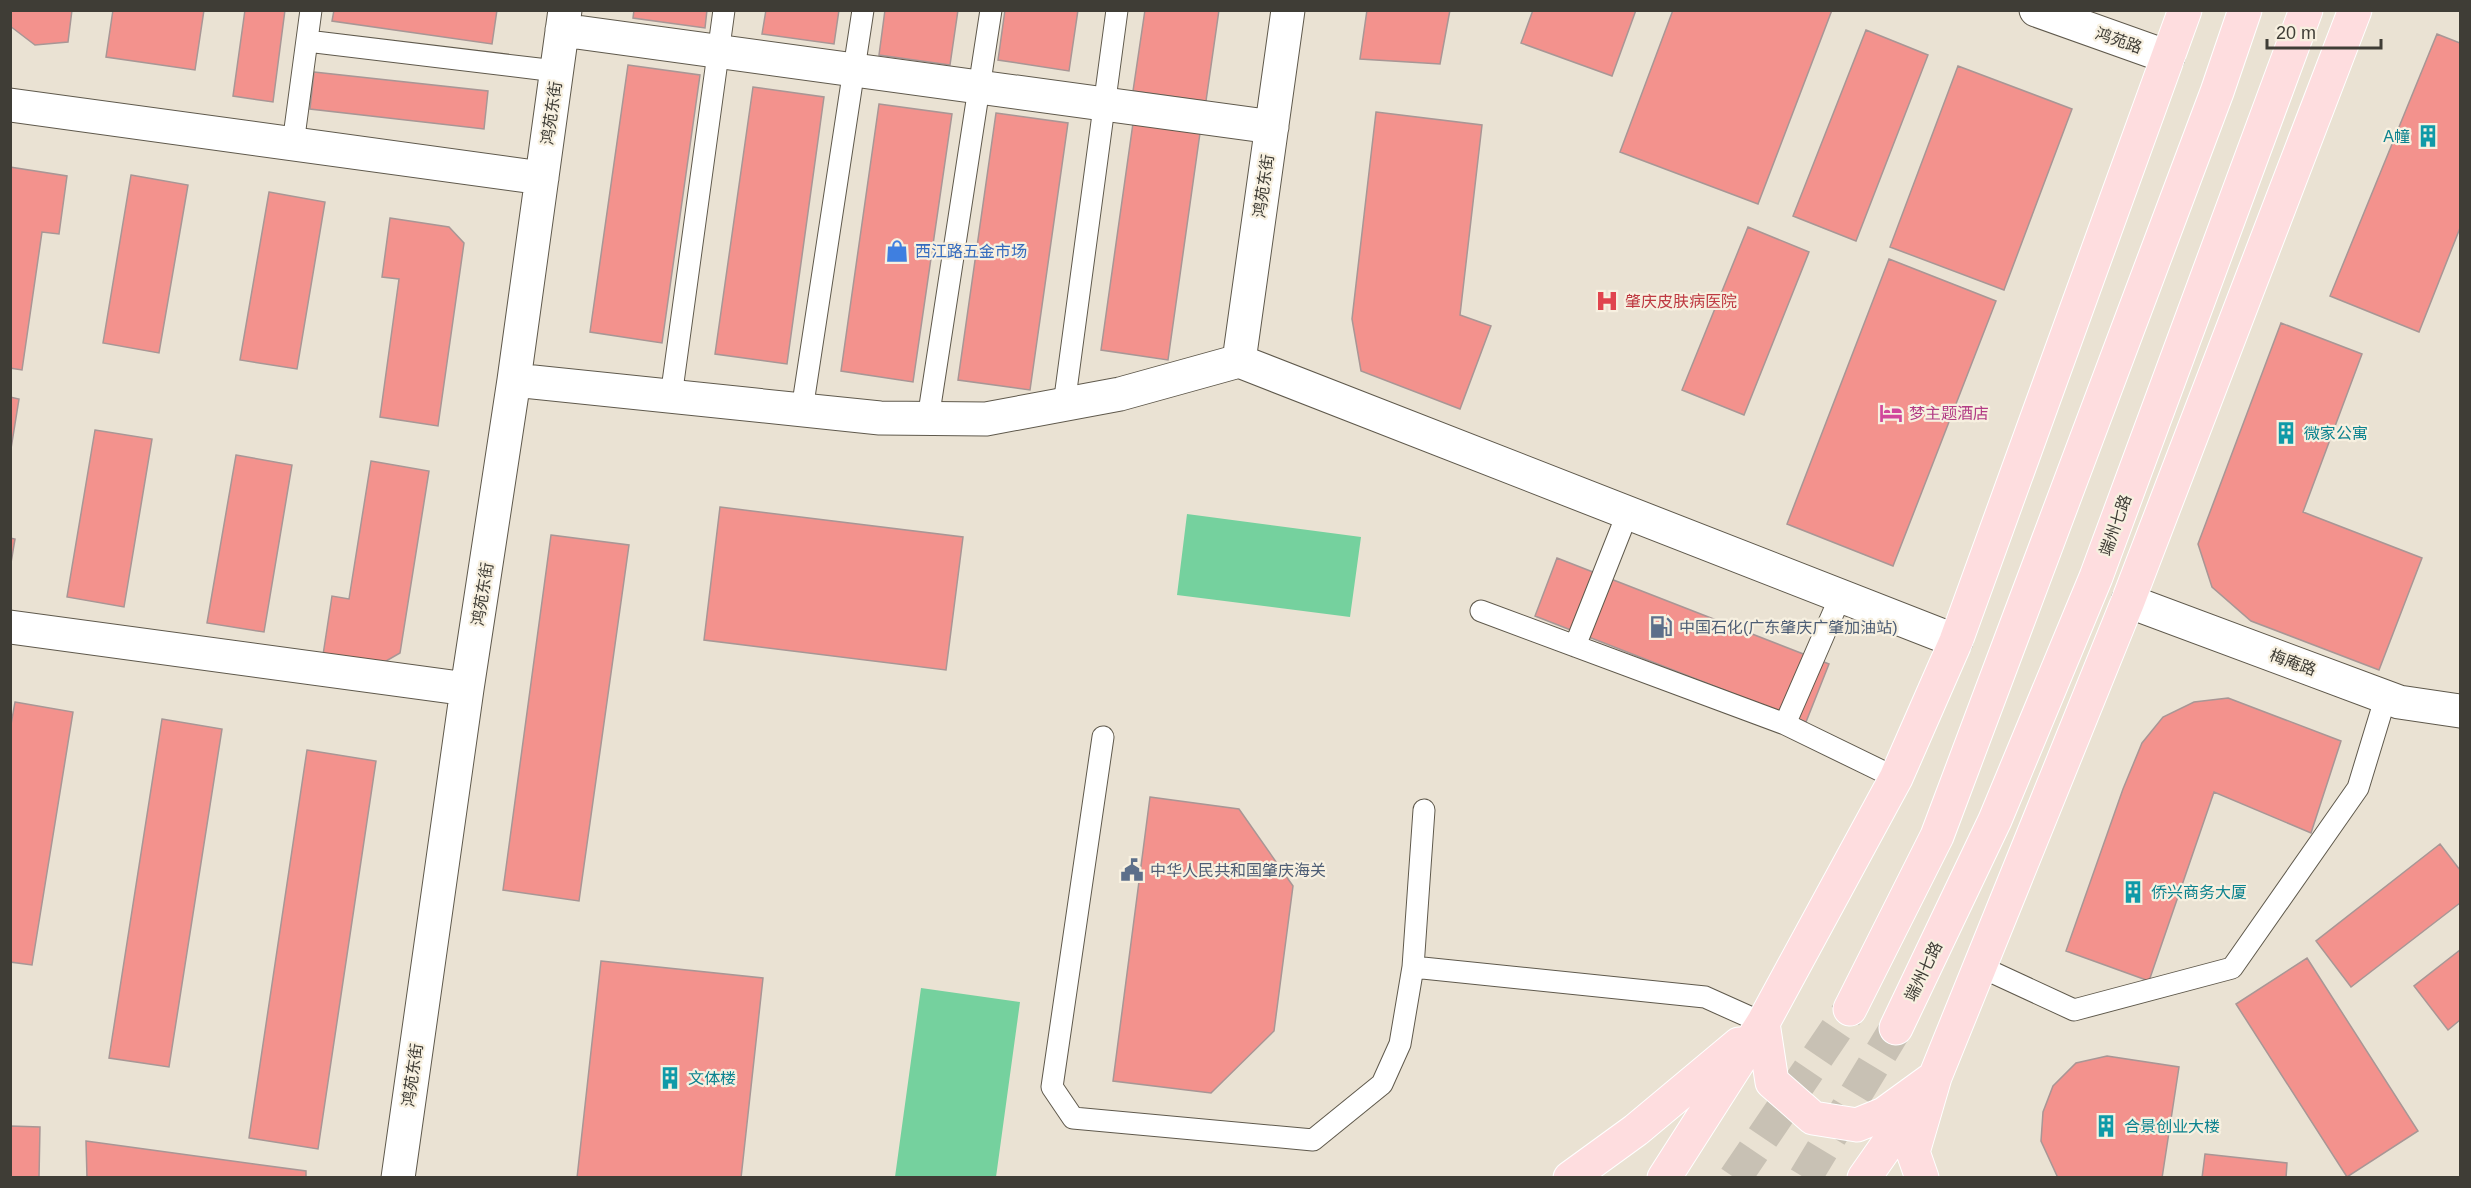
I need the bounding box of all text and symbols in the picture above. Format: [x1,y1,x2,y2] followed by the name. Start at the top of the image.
[2267,12,2381,50] scale bar
[2276,23,2316,43] text: 20 m
[2093,25,2144,56] street label: 鸿苑路
[539,80,564,146] street label: 鸿苑东街
[2415,123,2441,149] building icon: A幢
[2383,128,2410,145] place label: A幢
[1251,153,1276,219] street label: 鸿苑东街
[884,238,910,264] shop icon: 西江路五金市场
[915,243,1027,260] place label: 西江路五金市场
[1594,288,1620,314] hospital icon: 肇庆皮肤病医院
[1625,293,1737,310] place label: 肇庆皮肤病医院
[1878,400,1904,426] hotel icon: 梦主题酒店
[1909,405,1989,422] place label: 梦主题酒店
[2273,420,2299,446] building icon: 微家公寓
[2304,425,2368,442] place label: 微家公寓
[2097,492,2134,558] street label: 端州七路
[469,561,496,627] street label: 鸿苑东街
[1648,614,1674,640] fuel station icon: 中国石化(广东肇庆广肇加油站)
[1679,619,1898,636] place label: 中国石化(广东肇庆广肇加油站)
[2267,646,2318,679] street label: 梅庵路
[1119,857,1145,883] public building icon: 中华人民共和国肇庆海关
[1150,862,1326,879] place label: 中华人民共和国肇庆海关
[2120,879,2146,905] building icon: 侨兴商务大厦
[2151,884,2247,901] place label: 侨兴商务大厦
[1902,939,1945,1004] street label: 端州七路
[400,1042,425,1108] street label: 鸿苑东街
[657,1065,683,1091] building icon: 文体楼
[688,1070,736,1087] place label: 文体楼
[2093,1113,2119,1139] building icon: 合景创业大楼
[2124,1118,2220,1135] place label: 合景创业大楼

